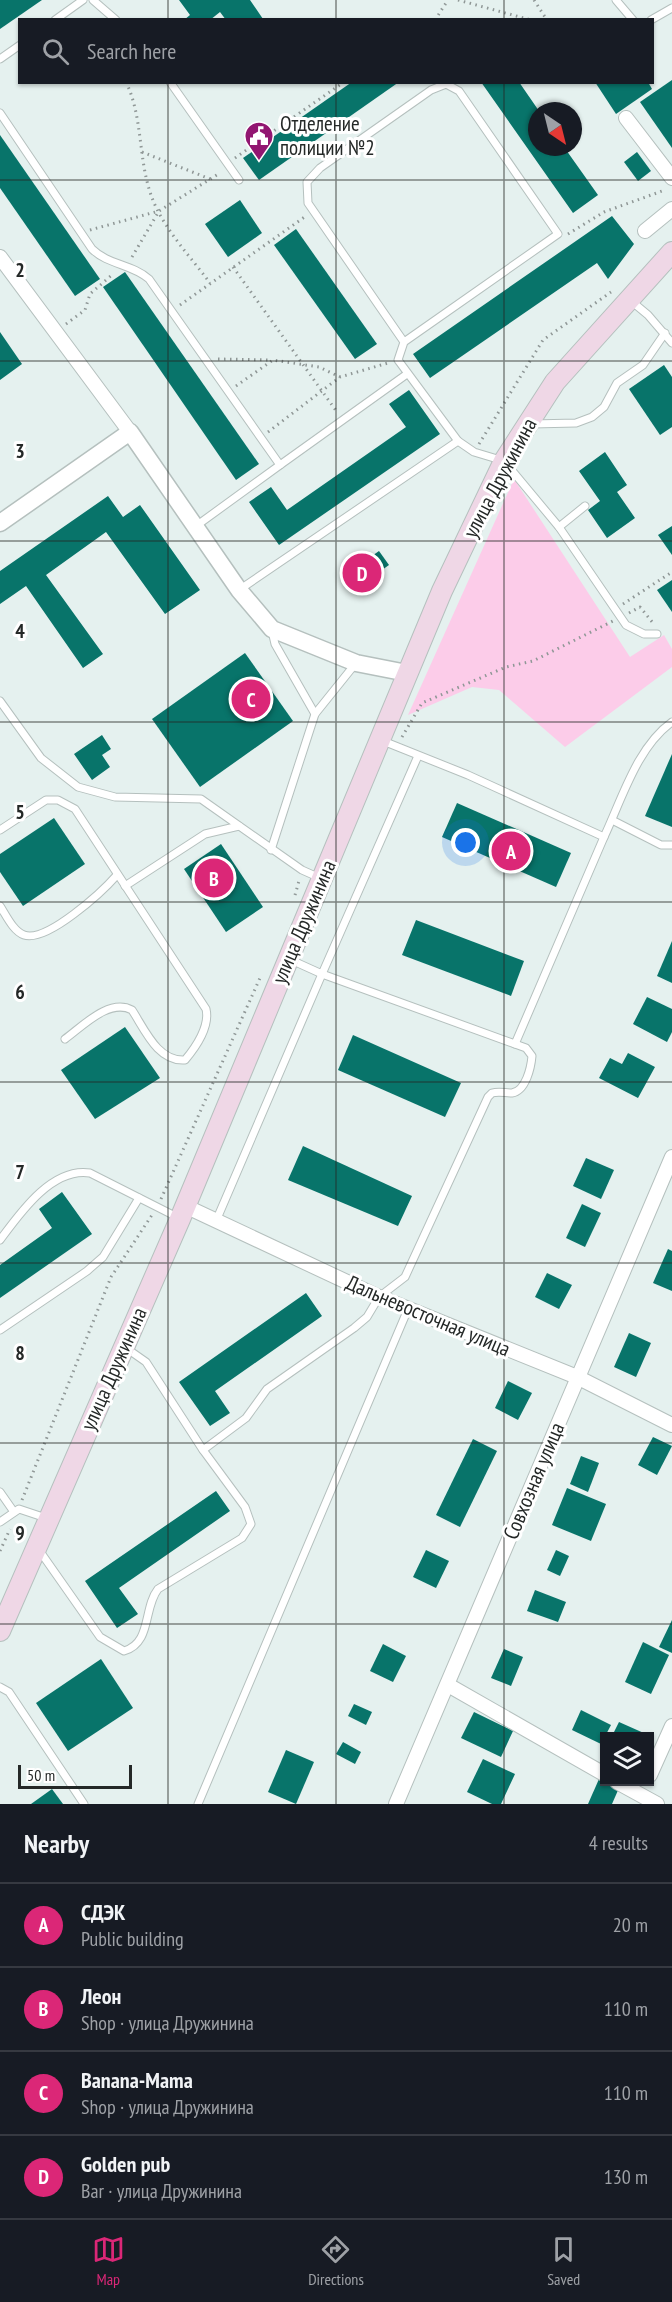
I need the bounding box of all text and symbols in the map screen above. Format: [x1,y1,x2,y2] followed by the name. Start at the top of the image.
[18,18,654,84] search box
[39,35,72,68] icon: search
[87,37,176,65] text: Search here
[528,102,582,156] north arrow
[280,110,375,161] place label: Отделение полиции №2
[243,120,275,162] public building icon: Отделение полиции №2
[15,257,25,283] text: 2
[457,413,542,542] street label: улица Дружинина
[15,438,25,464] text: 3
[342,550,382,596] pin: D
[15,618,25,644] text: 4
[232,676,270,722] pin: C
[15,799,25,825] text: 5
[451,828,480,857] your location
[492,828,530,874] pin: A
[194,856,234,900] pin: B
[265,856,342,988] street label: улица Дружинина
[15,979,25,1005] text: 6
[15,1159,25,1185] text: 7
[342,1269,514,1362] street label: Дальневосточная улица
[74,1303,153,1434] street label: улица Дружинина
[15,1340,25,1366] text: 8
[497,1418,570,1543] street label: Совхозная улица
[15,1520,25,1546] text: 9
[600,1732,654,1786] map controls
[600,1732,654,1786] button: layers
[18,1762,132,1790] scale bar
[27,1765,55,1785] text: 50 m
[24,1827,89,1860] text: Nearby
[589,1830,648,1856] text: 4 results
[81,1898,125,1926] text: СДЭК
[38,1912,49,1938] text: A
[613,1912,648,1938] text: 20 m
[81,1926,184,1952] text: Public building
[81,1982,121,2010] text: Леон
[39,1996,48,2022] text: B
[604,1996,648,2022] text: 110 m
[81,2010,254,2036] text: Shop · улица Дружинина
[81,2066,193,2094] text: Banana-Mama
[39,2080,48,2106] text: C
[604,2080,648,2106] text: 110 m
[81,2094,254,2120] text: Shop · улица Дружинина
[81,2150,170,2178] text: Golden pub
[38,2164,49,2190] text: D
[604,2164,648,2190] text: 130 m
[81,2178,242,2204] text: Bar · улица Дружинина
[92,2233,125,2289] tab: Map
[308,2233,364,2289] tab: Directions
[547,2233,580,2289] tab: Saved

